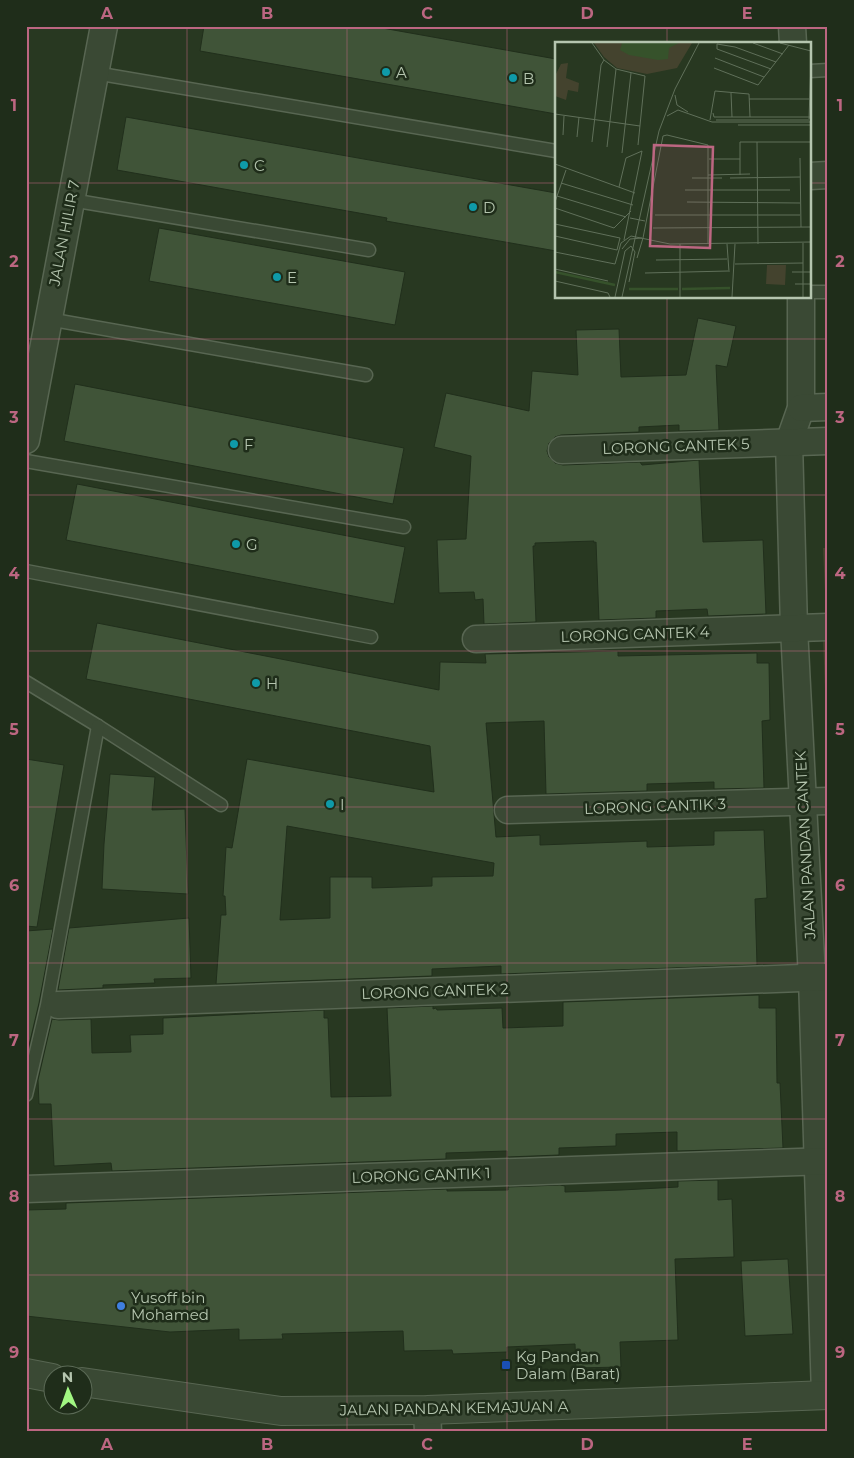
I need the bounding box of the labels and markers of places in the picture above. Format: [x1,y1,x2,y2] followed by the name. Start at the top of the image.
[396,63,407,82] place label: A
[380,66,392,78] marker: A
[523,69,534,88] place label: B
[507,72,519,84] marker: B
[254,156,265,175] place label: C
[238,159,250,171] marker: C
[483,198,495,217] place label: D
[467,201,479,213] marker: D
[287,268,297,287] place label: E
[271,271,283,283] marker: E
[244,435,254,454] place label: F
[228,438,240,450] marker: F
[246,535,258,554] place label: G
[230,538,242,550] marker: G
[266,674,278,693] place label: H
[250,677,262,689] marker: H
[340,795,345,814] place label: I
[324,798,336,810] marker: I
[131,1288,209,1324] place label: Yusoff bin Mohamed
[115,1300,127,1312] marker: Yusoff bin Mohamed
[516,1347,620,1383] place label: Kg Pandan Dalam (Barat)
[500,1359,512,1371] marker: Kg Pandan Dalam (Barat)

